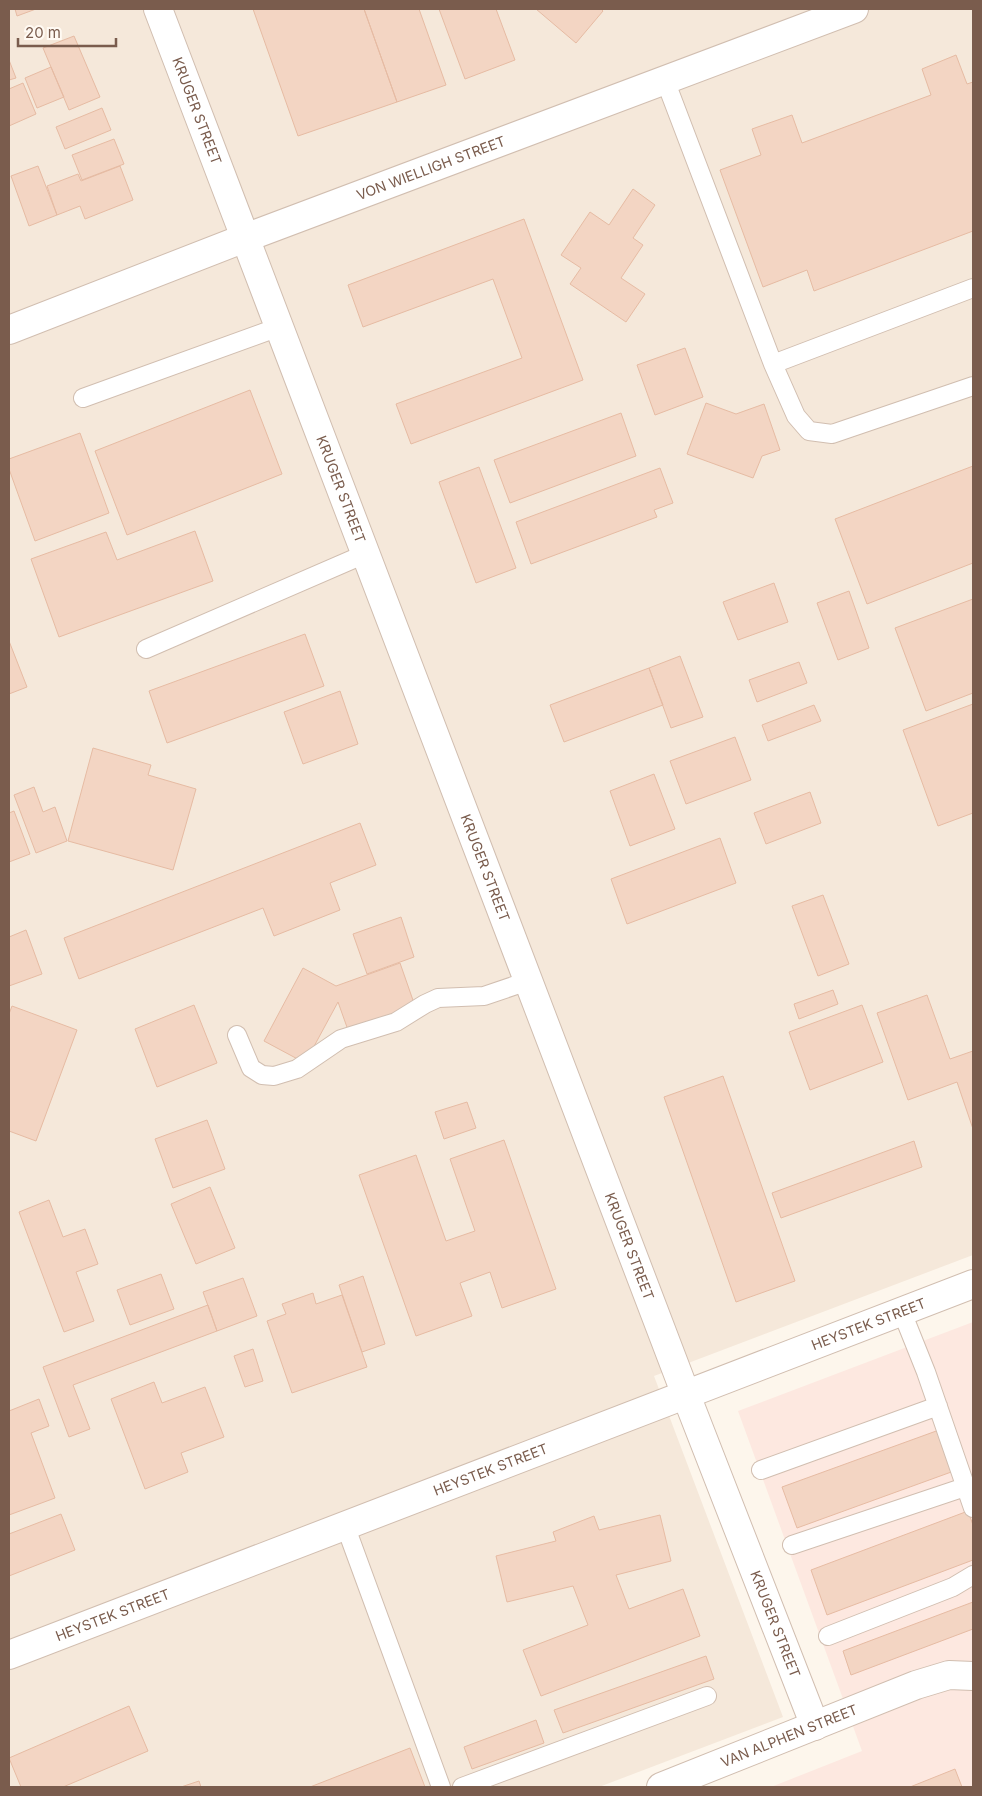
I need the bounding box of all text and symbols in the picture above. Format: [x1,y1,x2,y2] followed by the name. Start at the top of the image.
[18,15,115,47] scale bar
[25,23,61,42] text: 20 m
[169,55,225,167] street label: KRUGER STREET
[354,132,508,203] street label: VON WIELLIGH STREET
[313,433,370,545] street label: KRUGER STREET
[457,812,514,924] street label: KRUGER STREET
[602,1190,658,1302] street label: KRUGER STREET
[809,1294,928,1353] street label: HEYSTEK STREET
[431,1440,550,1499] street label: HEYSTEK STREET
[747,1568,804,1680] street label: KRUGER STREET
[53,1585,172,1644] street label: HEYSTEK STREET
[718,1700,860,1770] street label: VAN ALPHEN STREET

